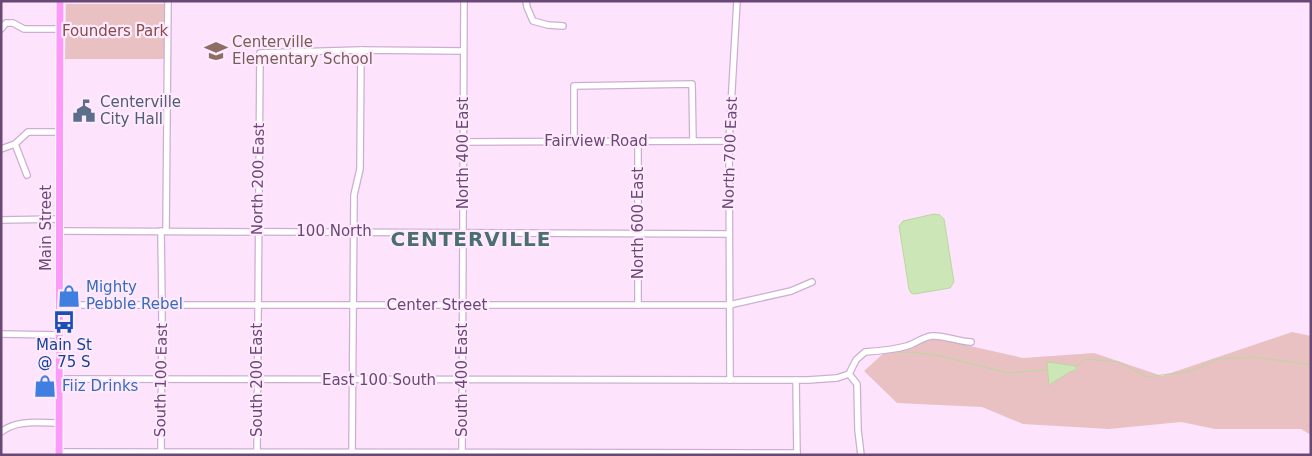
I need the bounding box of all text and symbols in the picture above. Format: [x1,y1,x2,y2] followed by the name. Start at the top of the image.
[62,22,168,40] park label: Founders Park
[232,33,373,68] place label: Centerville Elementary School
[203,38,229,64] school or university icon: Centerville Elementary School
[100,93,181,128] place label: Centerville City Hall
[719,96,741,210] street label: North 700 East
[454,97,472,209] street label: North 400 East
[71,98,97,124] public building icon: Centerville City Hall
[248,122,268,235] street label: North 200 East
[544,132,648,150] street label: Fairview Road
[629,167,647,279] street label: North 600 East
[37,185,55,271] street label: Main Street
[296,222,372,240] street label: 100 North
[391,227,551,251] district label: CENTERVILLE
[86,278,183,313] place label: Mighty Pebble Rebel
[56,283,82,309] shop icon: Mighty Pebble Rebel
[387,296,488,314] street label: Center Street
[51,309,77,335] bus stop icon: Main St @ 75 S
[151,323,171,437] street label: South 100 East
[248,323,266,437] street label: South 200 East
[453,323,471,437] street label: South 400 East
[36,336,92,371] place label: Main St @ 75 S
[322,371,436,389] street label: East 100 South
[32,373,58,399] shop icon: Fiiz Drinks
[62,377,139,395] place label: Fiiz Drinks

